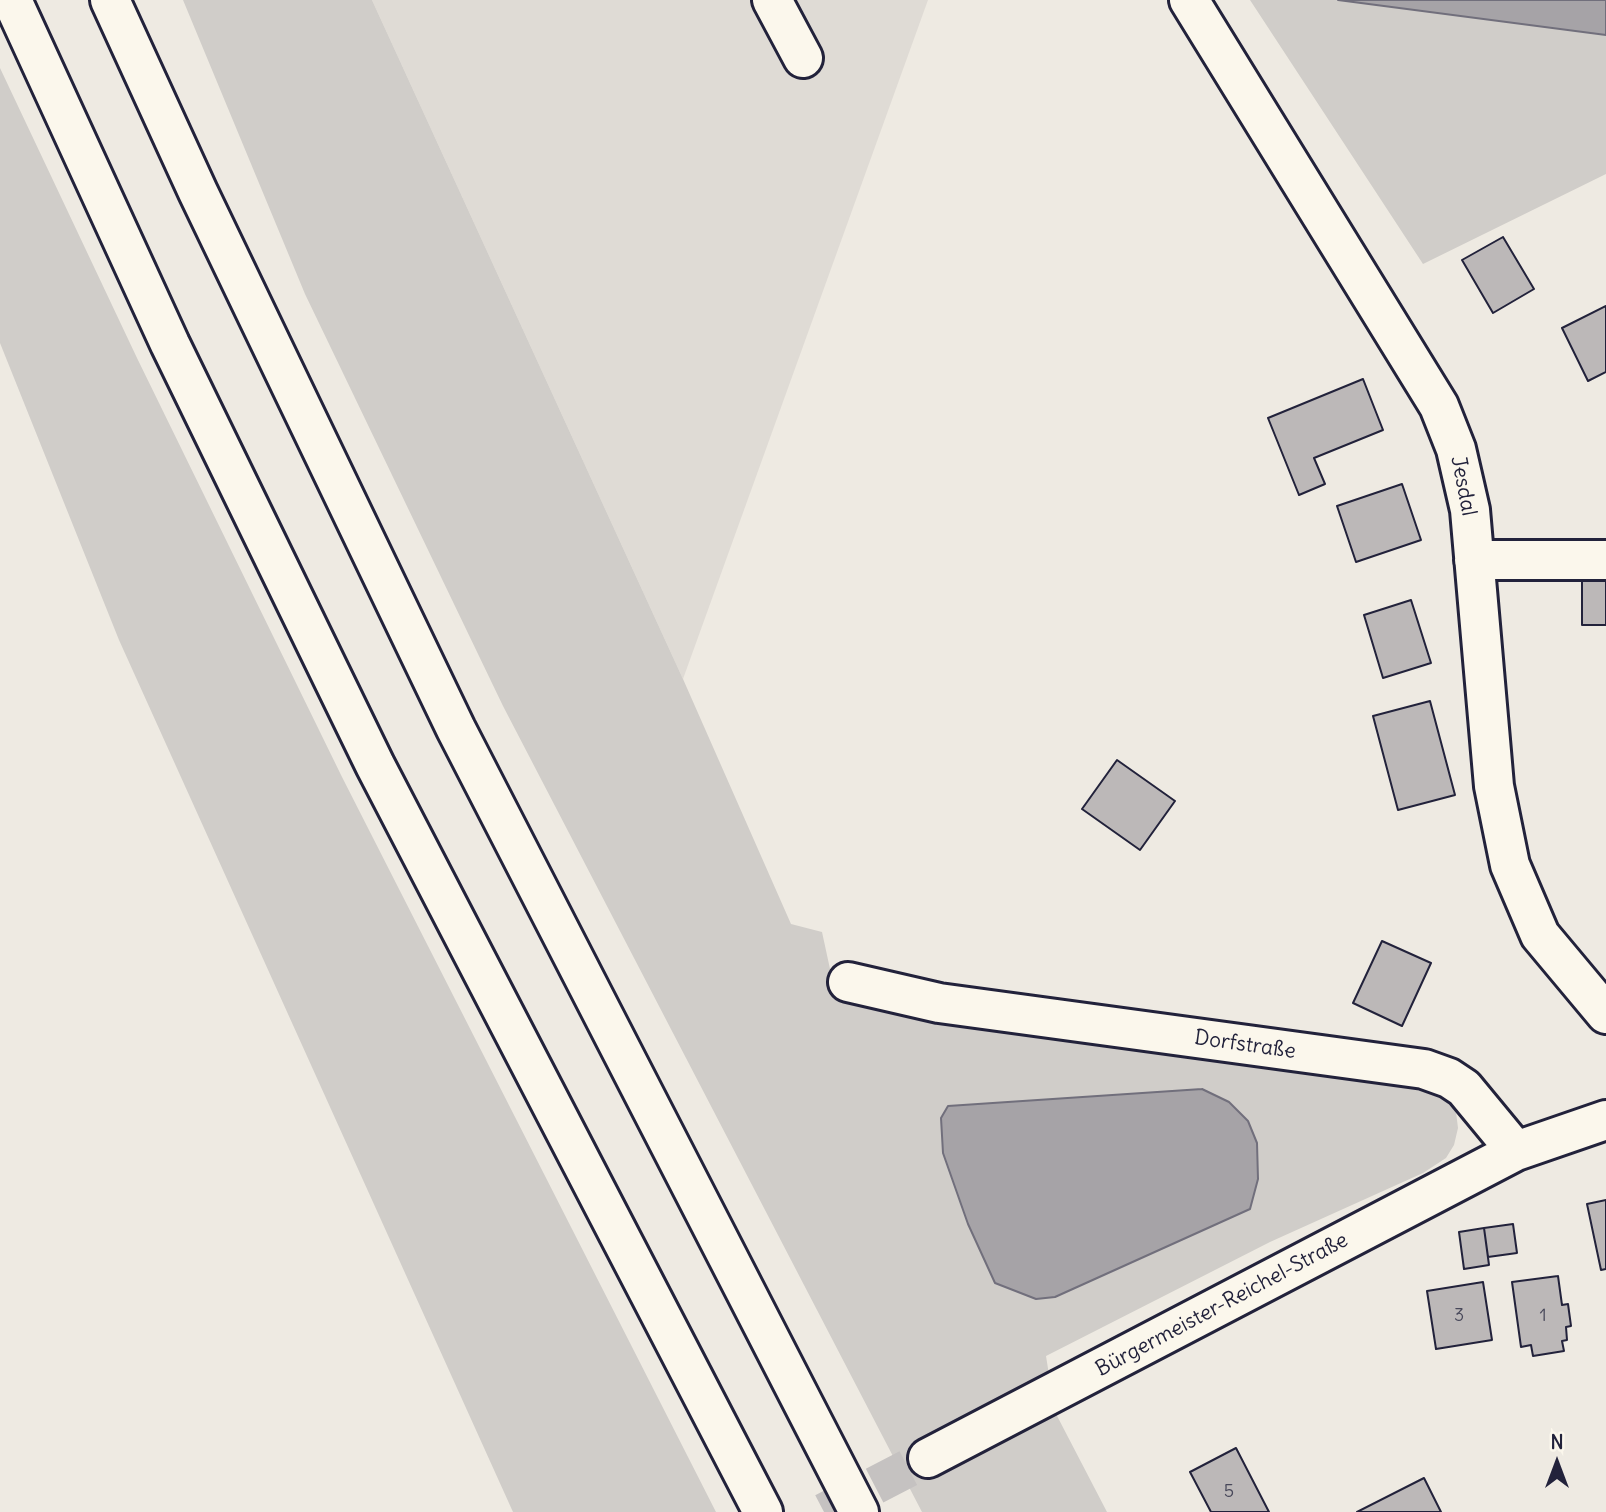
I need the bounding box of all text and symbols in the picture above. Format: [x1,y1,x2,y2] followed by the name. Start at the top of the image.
[1445,454,1481,518] street label: Jesdal
[1193,1025,1297,1065] street label: Dorfstraße
[1092,1228,1352,1382] street label: Bürgermeister-Reichel-Straße
[1454,1305,1464,1327] house number: 3
[1539,1305,1547,1327] house number: 1
[1522,1428,1592,1498] north arrow
[1550,1430,1564,1454] text: N
[1224,1481,1234,1503] house number: 5

